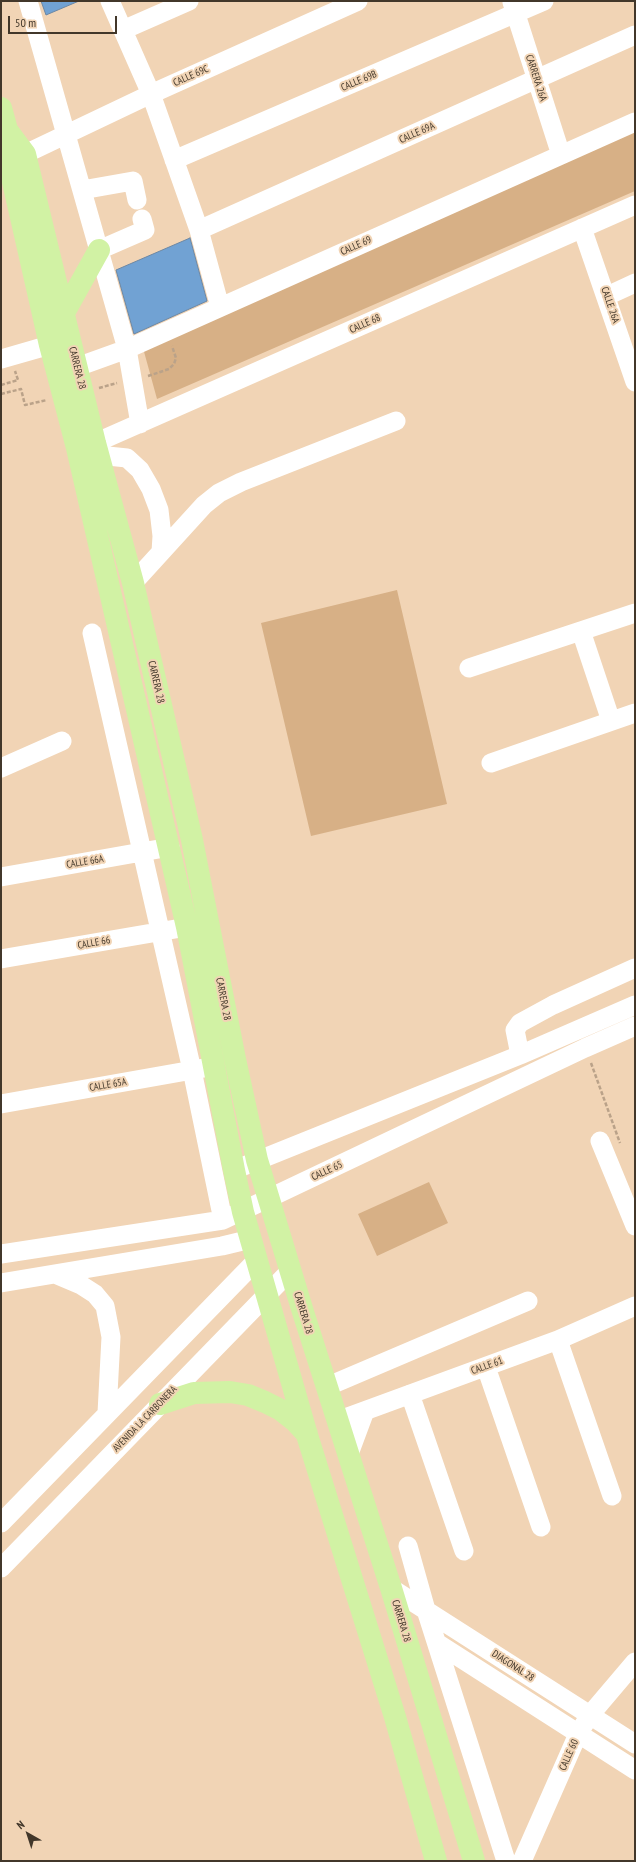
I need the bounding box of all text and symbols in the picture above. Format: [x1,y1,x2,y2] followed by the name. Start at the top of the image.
[10,8,119,34] scale bar
[15,15,36,30] text: 50 m
[523,53,549,103] street label: CARRERA 26A
[171,63,211,89] street label: CALLE 69C
[339,68,379,94] street label: CALLE 69B
[397,120,437,146] street label: CALLE 69A
[339,234,373,258] street label: CALLE 69
[598,285,622,325] street label: CALLE 26A
[348,312,382,336] street label: CALLE 68
[66,346,88,390] street label: CARRERA 28
[145,660,167,704] street label: CARRERA 28
[65,853,105,871] street label: CALLE 66A
[77,934,111,952] street label: CALLE 66
[213,977,233,1021] street label: CARRERA 28
[88,1076,128,1094] street label: CALLE 65A
[310,1159,344,1183] street label: CALLE 65
[291,1291,315,1335] street label: CARRERA 28
[470,1355,504,1377] street label: CALLE 61
[110,1384,180,1454] street label: AVENIDA LA CARBONERA
[389,1599,413,1643] street label: CARRERA 28
[490,1648,536,1684] street label: DIAGONAL 28
[557,1738,581,1772] street label: CALLE 60
[8,1814,48,1854] north arrow
[14,1817,27,1832] text: N

